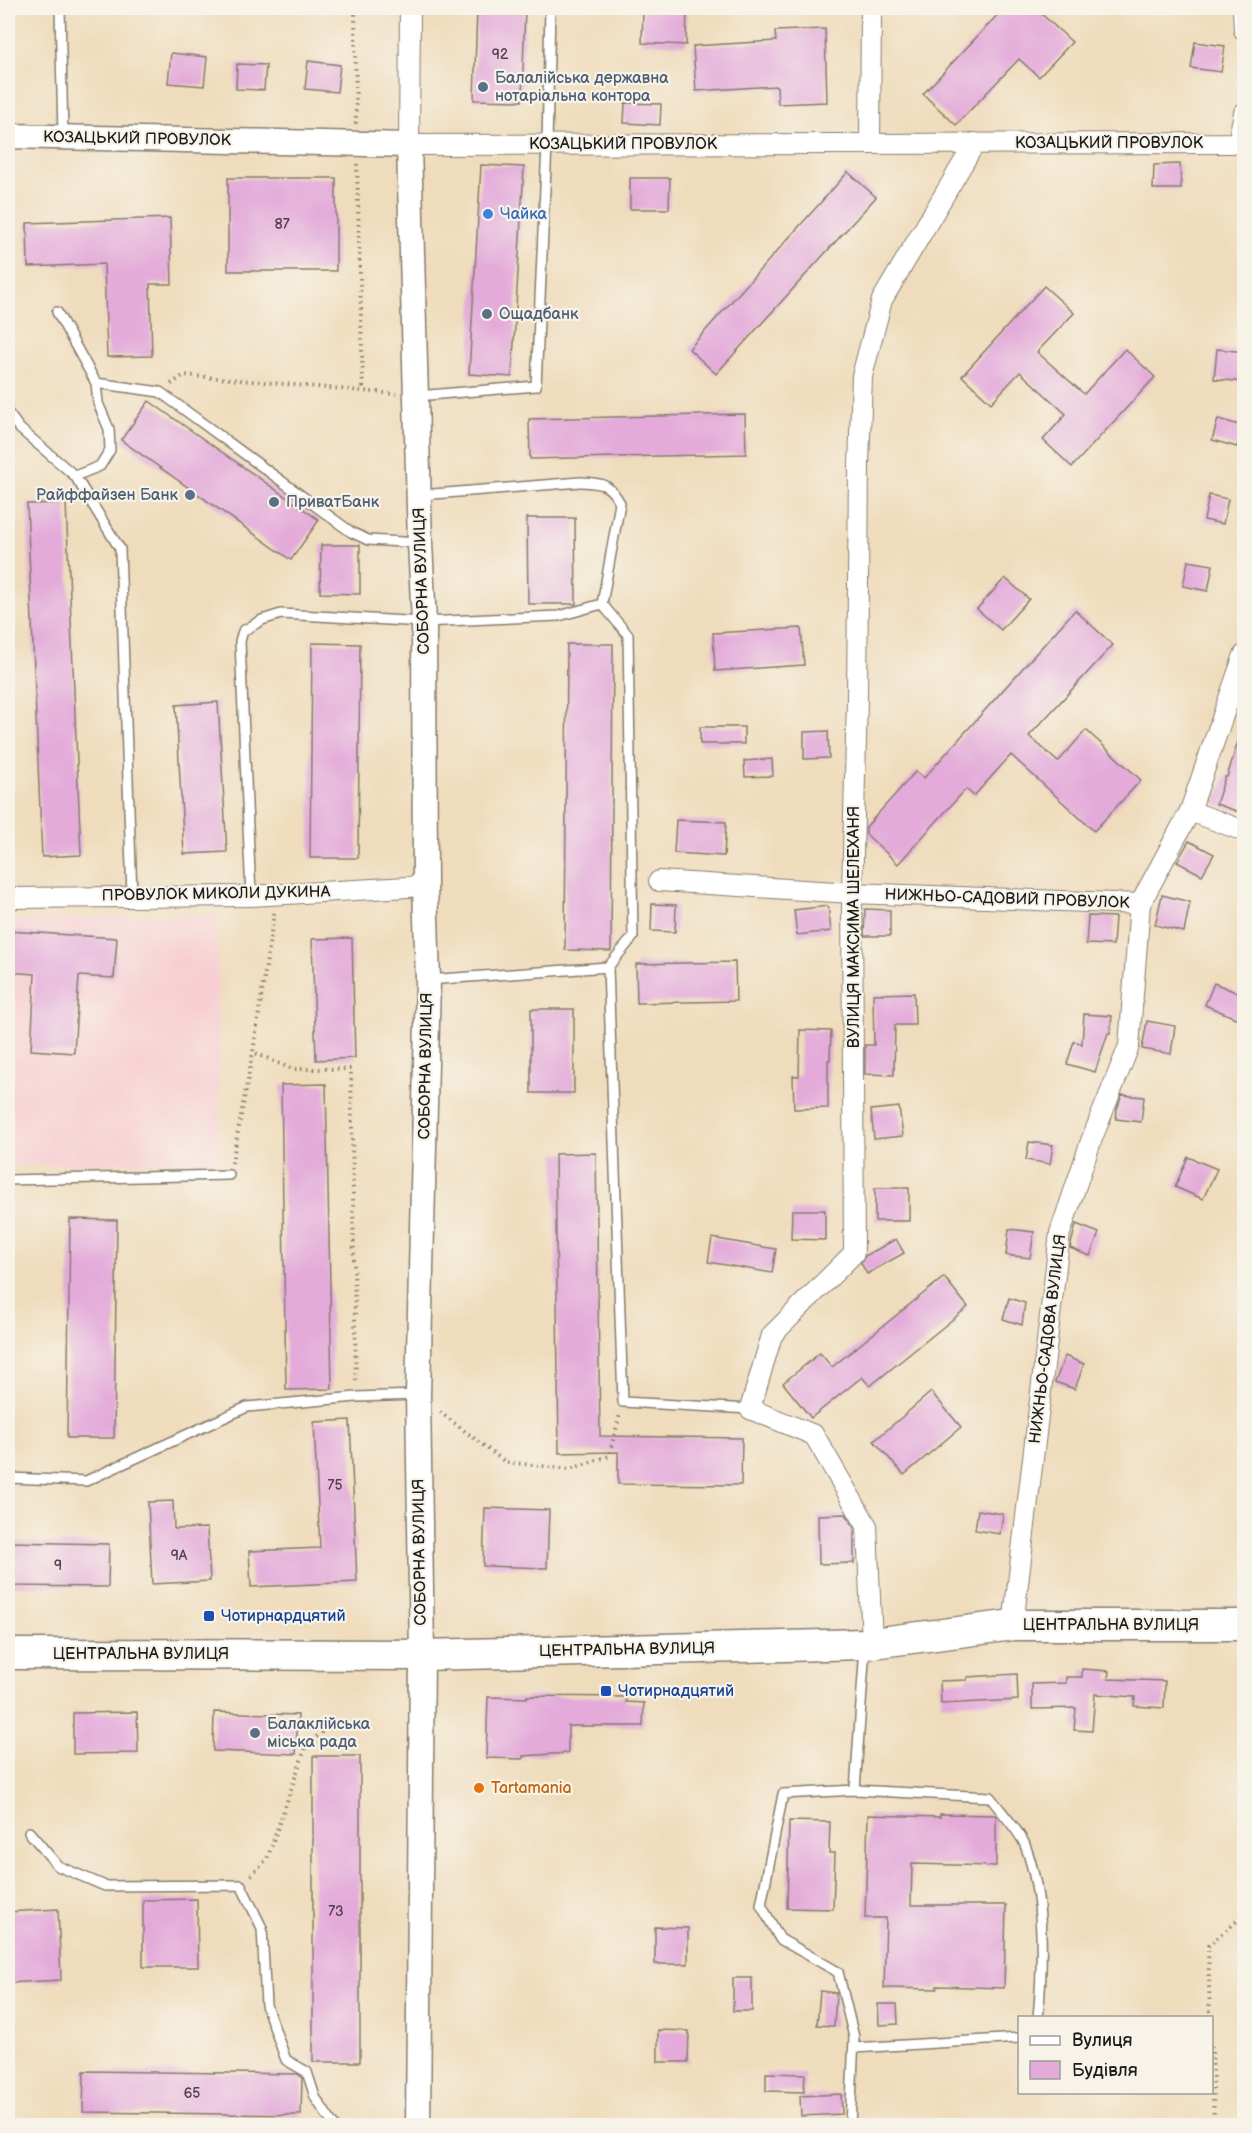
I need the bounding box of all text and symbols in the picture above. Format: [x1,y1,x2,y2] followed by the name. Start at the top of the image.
[492,46,509,63] house number: 92
[495,69,669,106] place label: Балалійська державна нотаріальна контора
[476,80,490,94] marker: Балалійська державна нотаріальна контора
[43,128,232,150] street label: КОЗАЦЬКИЙ ПРОВУЛОК
[1015,134,1204,153] street label: КОЗАЦЬКИЙ ПРОВУЛОК
[529,135,718,154] street label: КОЗАЦЬКИЙ ПРОВУЛОК
[500,205,547,224] place label: Чайка
[481,207,495,221] marker: Чайка
[274,216,290,233] house number: 87
[499,305,579,324] place label: Ощадбанк
[480,307,494,321] marker: Ощадбанк
[36,486,178,505] place label: Райффайзен Банк
[183,488,197,502] marker: Райффайзен Банк
[286,493,380,512] place label: ПриватБанк
[267,495,281,509] marker: ПриватБанк
[410,507,434,655] street label: СОБОРНА ВУЛИЦЯ
[845,806,864,1048] street label: ВУЛИЦЯ МАКСИМА ШЕЛЕХАНЯ
[101,883,331,905] street label: ПРОВУЛОК МИКОЛИ ДУКИНА
[884,885,1130,913] street label: НИЖНЬО-САДОВИЙ ПРОВУЛОК
[415,992,437,1140] street label: СОБОРНА ВУЛИЦЯ
[1026,1233,1070,1445] street label: НИЖНЬО-САДОВА ВУЛИЦЯ
[328,1477,342,1494] house number: 75
[409,1478,431,1626] street label: СОБОРНА ВУЛИЦЯ
[171,1547,188,1564] house number: 9А
[54,1557,62,1574] house number: 9
[221,1607,346,1626] place label: Чотирнардцятий
[202,1609,216,1623] marker: Чотирнардцятий
[1023,1616,1199,1635] street label: ЦЕНТРАЛЬНА ВУЛИЦЯ
[539,1639,715,1661] street label: ЦЕНТРАЛЬНА ВУЛИЦЯ
[53,1645,229,1664] street label: ЦЕНТРАЛЬНА ВУЛИЦЯ
[618,1682,734,1701] place label: Чотирнадцятий
[599,1684,613,1698] marker: Чотирнадцятий
[267,1715,371,1752] place label: Балаклійська міська рада
[248,1726,262,1740] marker: Балаклійська міська рада
[491,1779,572,1798] place label: Tartamania
[472,1781,486,1795] marker: Tartamania
[328,1903,344,1920] house number: 73
[1018,2016,1213,2094] legend
[1072,2030,1133,2051] text: Вулиця
[1072,2060,1138,2081] text: Будівля
[184,2085,200,2102] house number: 65

